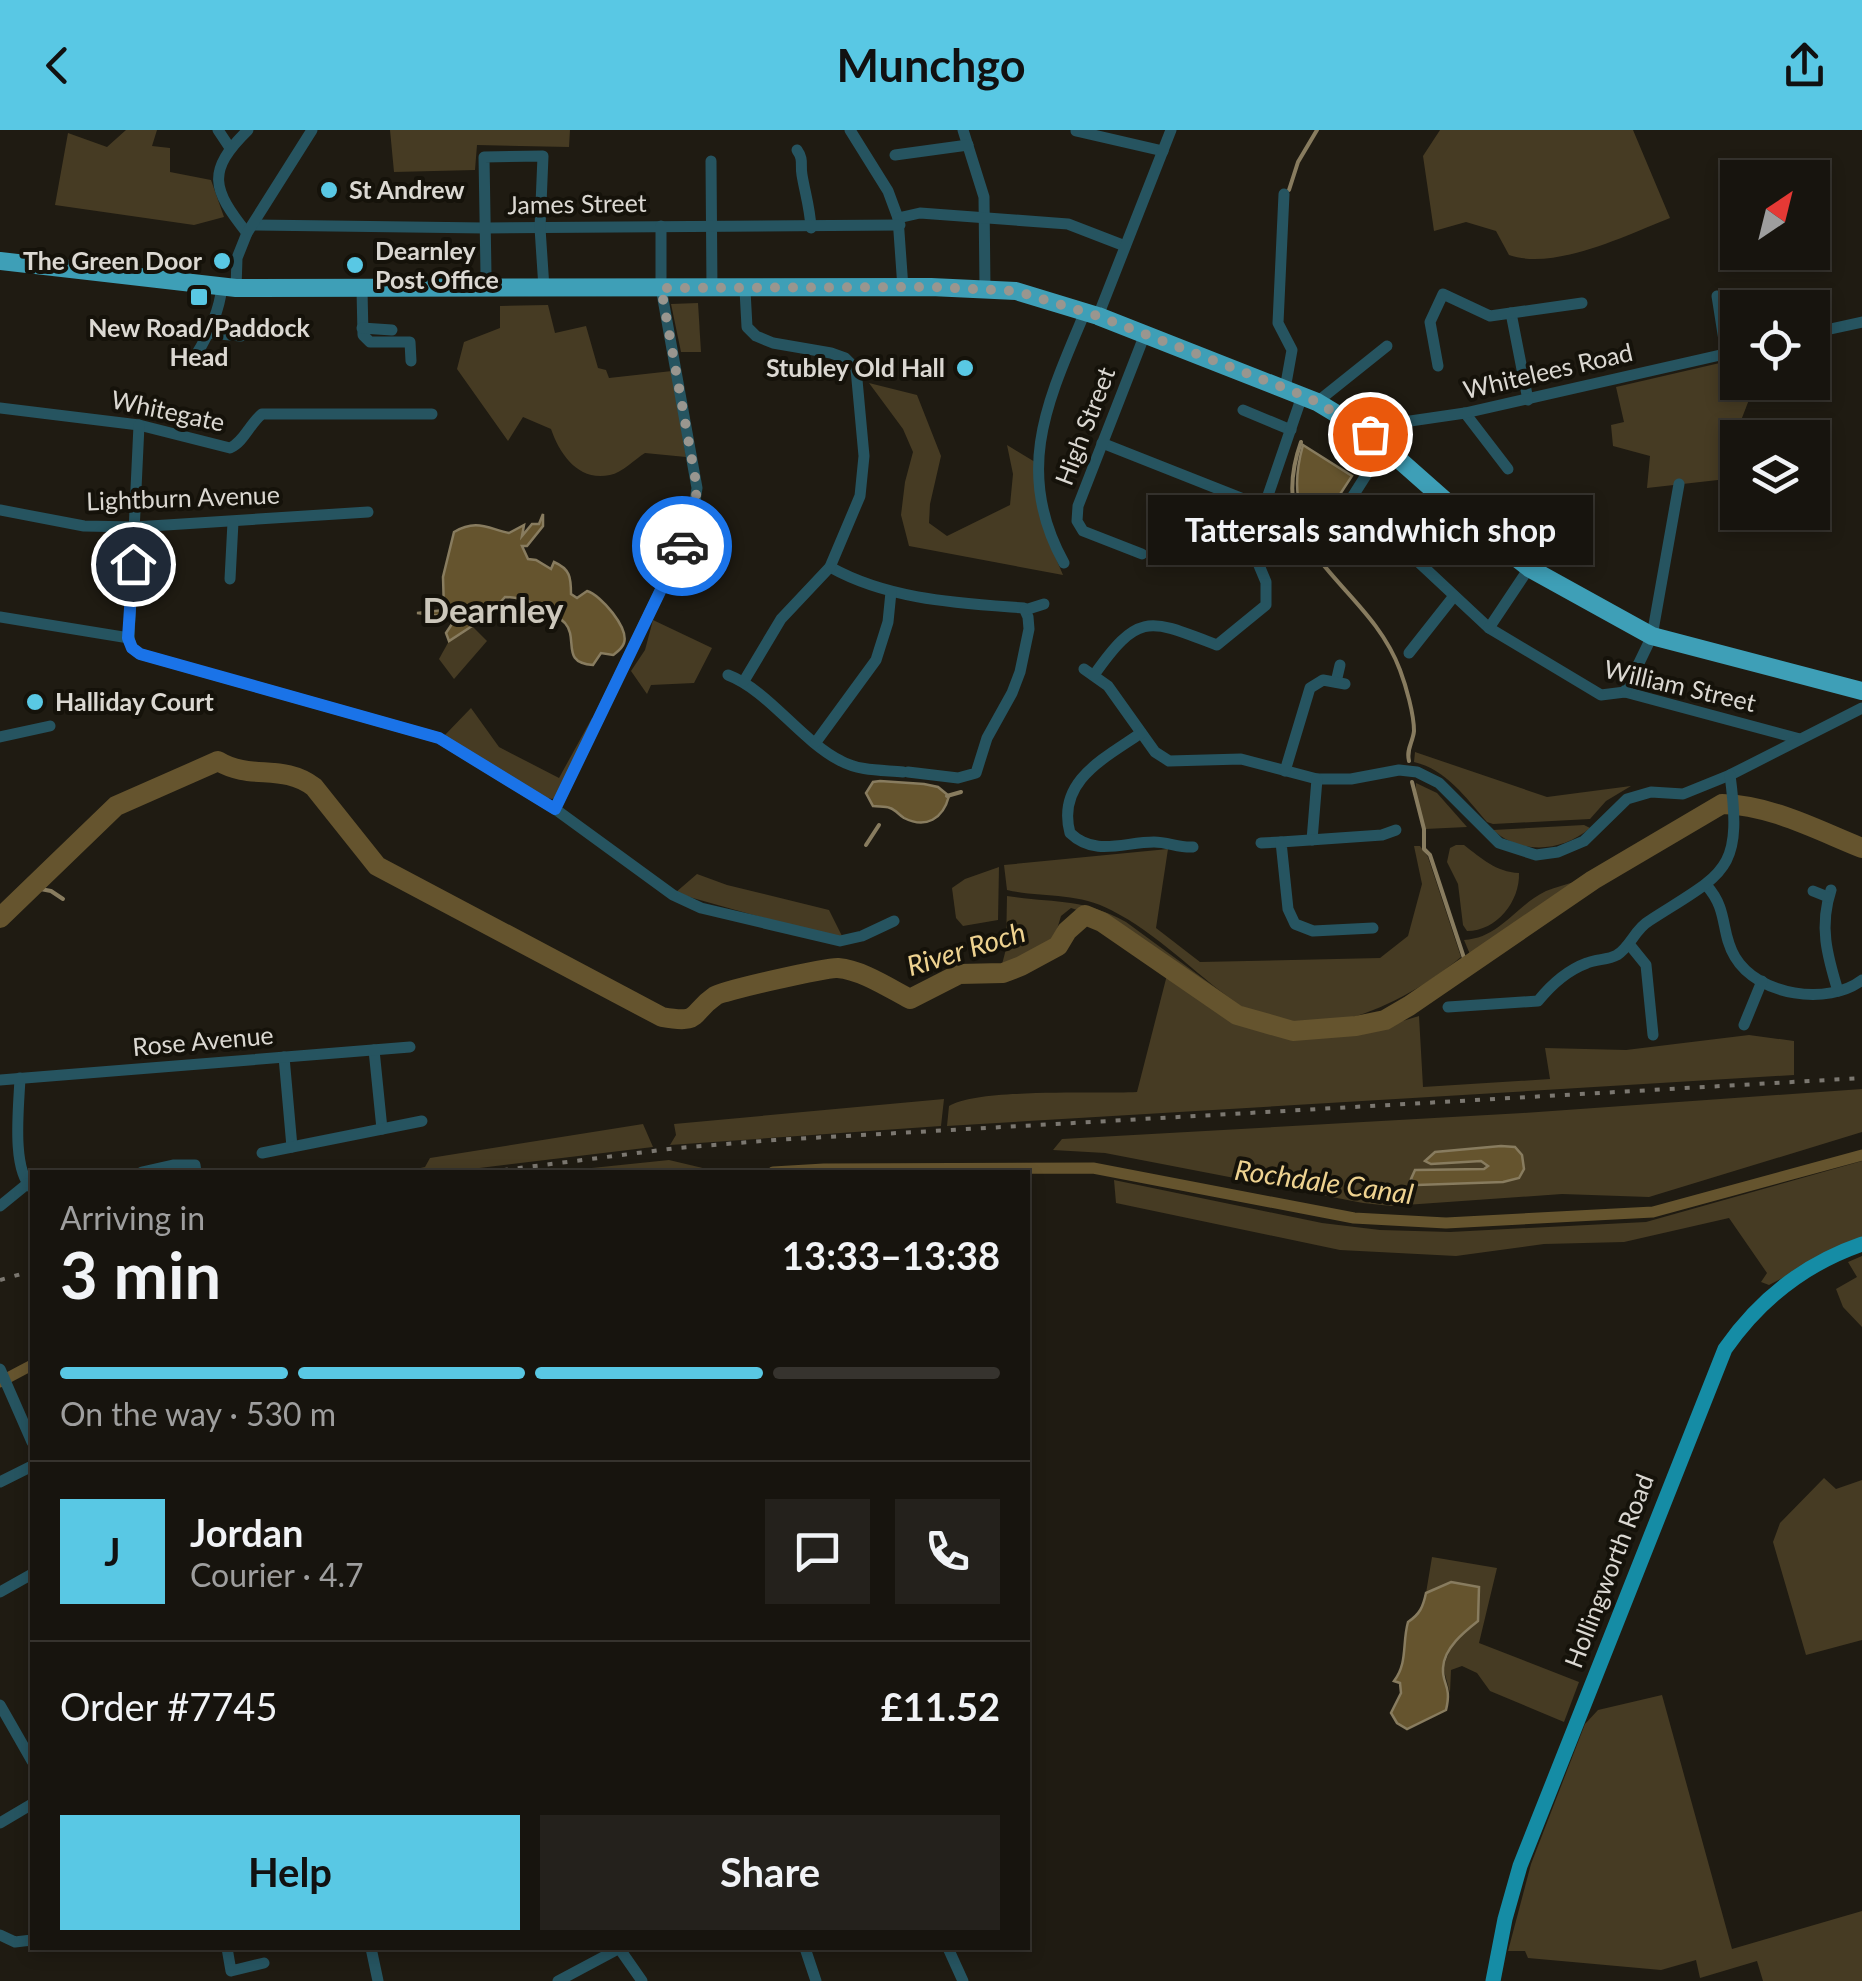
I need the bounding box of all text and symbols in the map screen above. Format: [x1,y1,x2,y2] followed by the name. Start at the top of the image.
[30,38,85,93] icon: back
[836,38,1026,92] text: Munchgo
[1777,38,1832,93] icon: share
[1720,160,1830,270] north arrow
[1720,160,1830,530] map controls
[349,174,465,204] place label: St Andrew
[318,179,340,201] marker: St Andrew
[507,187,647,219] street label: James Street
[375,235,499,294] place label: Dearnley Post Office
[23,245,203,275] place label: The Green Door
[211,250,233,272] marker: The Green Door
[344,254,366,276] marker: Dearnley Post Office
[188,286,210,308] marker: New Road/Paddock Head
[1720,290,1830,400] button: locate
[88,312,310,371] place label: New Road/Paddock Head
[1460,336,1635,404] street label: Whitelees Road
[766,352,945,382] place label: Stubley Old Hall
[954,357,976,379] marker: Stubley Old Hall
[1048,362,1120,489] street label: High Street
[109,383,228,437] street label: Whitegate
[1328,392,1413,477] pin
[1343,407,1398,462] icon: bag
[1720,420,1830,530] button: layers
[86,479,280,515] street label: Lightburn Avenue
[1148,494,1592,564] callout: Tattersals sandwhich shop
[632,496,732,596] courier
[1185,510,1556,549] text: Tattersals sandwhich shop
[655,519,710,574] icon: car
[91,522,176,607] pin
[106,537,161,592] icon: home
[423,588,564,630] district label: Dearnley
[1601,653,1759,717] street label: William Street
[55,686,215,716] place label: Halliday Court
[24,691,46,713] marker: Halliday Court
[902,914,1029,982] water label: River Roch
[131,1019,275,1061] street label: Rose Avenue
[1233,1152,1416,1210] water label: Rochdale Canal
[60,1198,205,1237] text: Arriving in
[782,1232,1000,1278] text: 13:33–13:38
[60,1235,221,1313] text: 3 min
[60,1394,336,1433] text: On the way · 530 m
[1557,1470,1659,1672] street label: Hollingworth Road
[765,1499,870,1604] button: chat
[895,1499,1000,1604] button: phone
[190,1509,303,1555] text: Jordan
[104,1528,121,1574] text: J
[190,1555,364,1594] text: Courier · 4.7
[60,1683,277,1729] text: Order #7745
[881,1683,1000,1729] text: £11.52
[60,1815,520,1930] button: Help
[540,1815,1000,1930] button: Share

